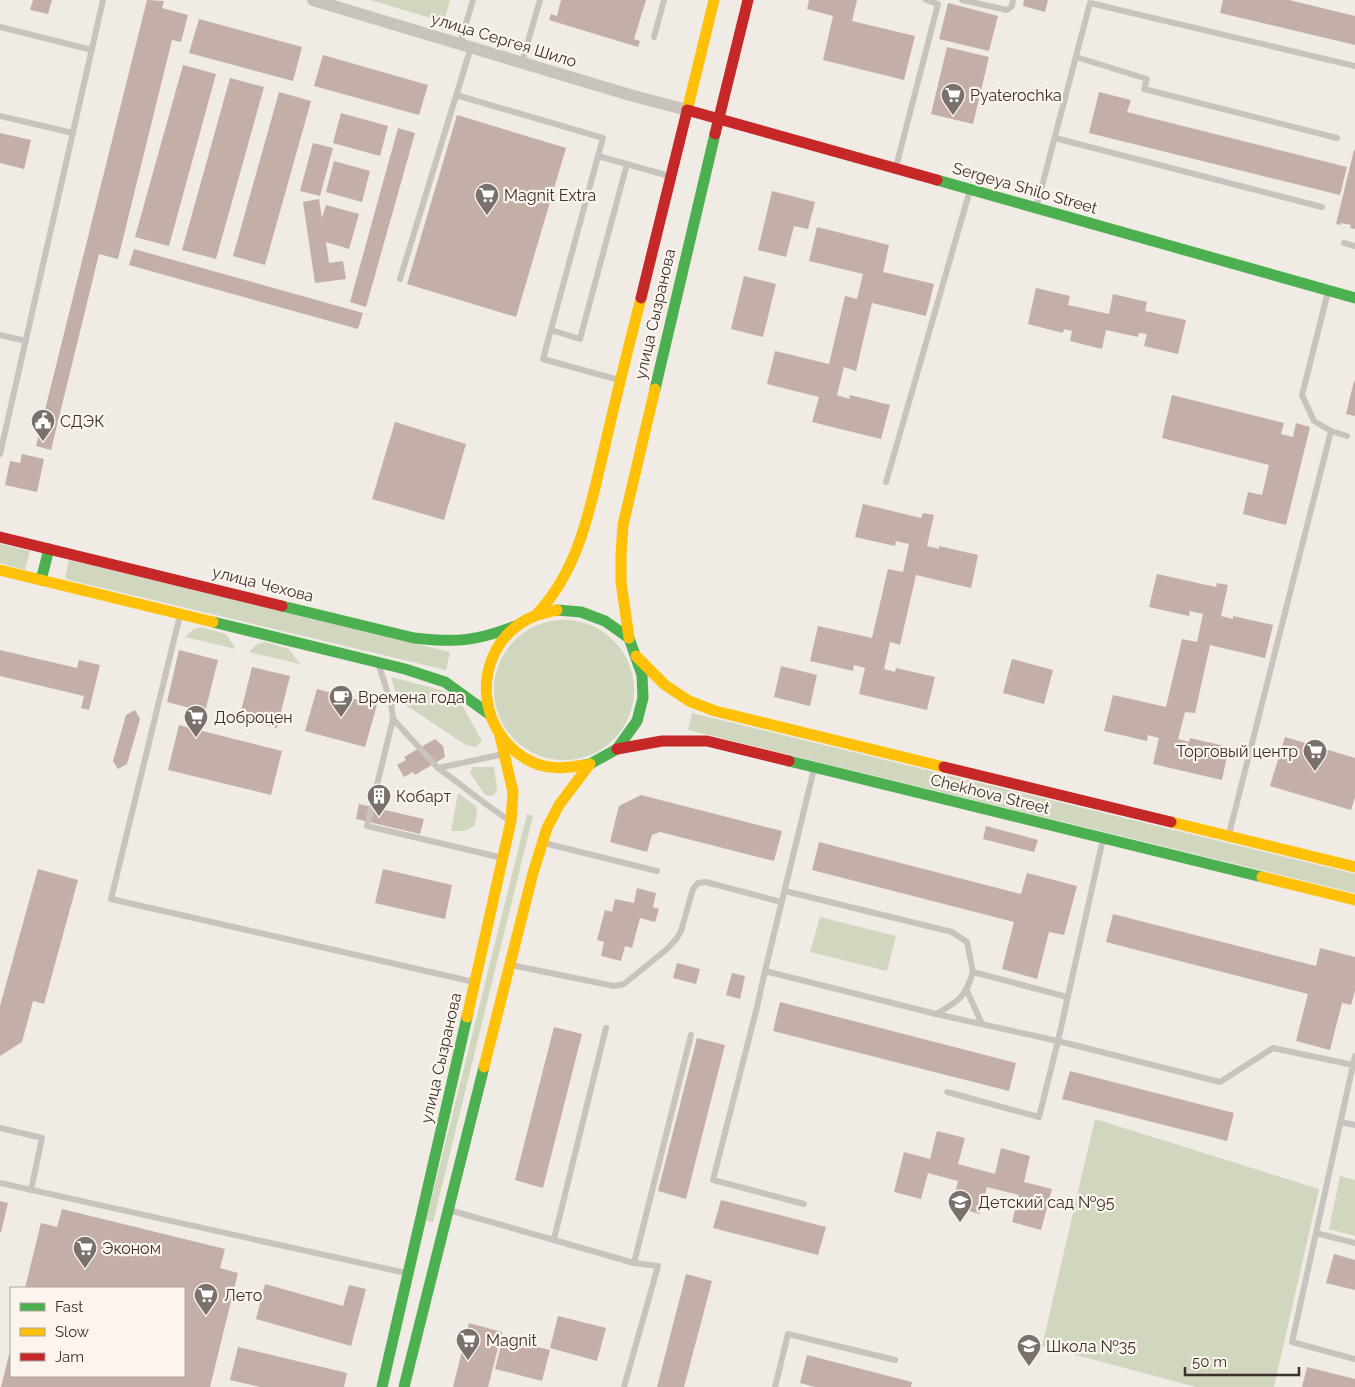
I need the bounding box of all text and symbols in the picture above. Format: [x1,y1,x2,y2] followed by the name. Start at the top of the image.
[429,9,579,71] street label: улица Сергея Шило
[940,82,966,116] supermarket icon: Pyaterochka
[970,86,1062,105] place label: Pyaterochka
[950,158,1100,218] street label: Sergeya Shilo Street
[474,182,500,216] supermarket icon: Magnit Extra
[504,186,596,205] place label: Magnit Extra
[631,247,679,381] street label: улица Сызранова
[30,408,56,442] public building icon: СДЭК
[60,412,104,431] place label: СДЭК
[210,562,316,606] street label: улица Чехова
[328,684,354,718] cafe icon: Времена года
[358,688,465,707] place label: Времена года
[183,704,209,738] supermarket icon: Доброцен
[214,708,293,727] place label: Доброцен
[1302,738,1328,772] supermarket icon: Торговый центр
[1176,742,1298,761] place label: Торговый центр
[928,770,1052,818] street label: Chekhova Street
[366,783,392,817] building icon: Кобарт
[396,787,451,806] place label: Кобарт
[417,991,465,1125] street label: улица Сызранова
[947,1189,973,1223] school or university icon: Детский сад №95
[978,1193,1115,1212] place label: Детский сад №95
[72,1235,98,1269] supermarket icon: Эконом
[102,1239,161,1258] place label: Эконом
[193,1282,219,1316] supermarket icon: Лето
[224,1286,262,1305] place label: Лето
[10,1287,185,1377] legend
[55,1298,83,1316] text: Fast
[55,1323,89,1341] text: Slow
[455,1327,481,1361] supermarket icon: Magnit
[486,1331,537,1350] place label: Magnit
[1016,1333,1042,1367] school or university icon: Школа №35
[1046,1337,1136,1356] place label: Школа №35
[1185,1344,1299,1376] scale bar
[55,1348,84,1366] text: Jam
[1192,1353,1227,1371] text: 50 m

